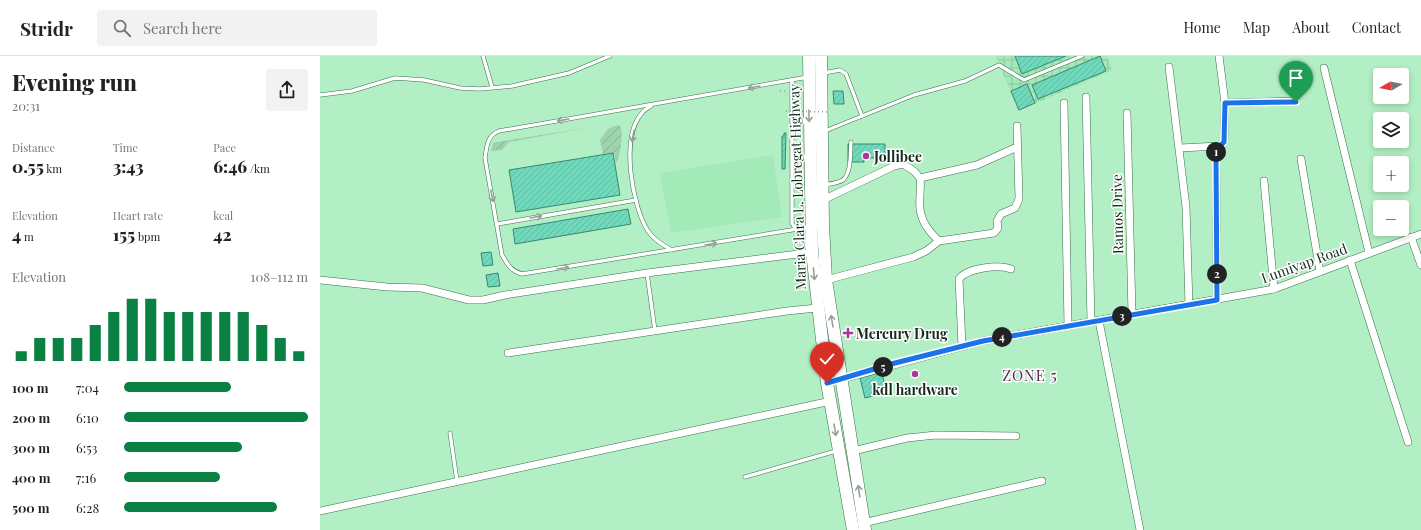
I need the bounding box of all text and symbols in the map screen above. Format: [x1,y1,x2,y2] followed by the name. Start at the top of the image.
[97,10,377,46] search box
[20,15,73,41] text: Stridr
[111,17,133,39] icon: search
[143,18,222,38] text: Search here
[1183,18,1221,37] text: Home
[1243,18,1270,37] text: Map
[1292,18,1330,37] text: About
[1352,18,1401,37] text: Contact
[1279,61,1313,102] pin
[12,67,137,97] text: Evening run
[1285,67,1307,89] icon: arrive
[1373,68,1409,104] north arrow
[1373,68,1409,236] map controls
[266,69,308,111] button: share
[748,83,761,91] one-way arrow
[784,84,810,290] street label: Maria Clara L. Lobregat Highway
[12,97,40,114] text: 20:31
[805,109,813,122] one-way arrow
[1373,112,1409,148] button: layers
[557,116,570,124] one-way arrow
[628,129,636,142] one-way arrow
[12,140,55,155] text: Distance
[113,140,138,155] text: Time
[213,140,236,155] text: Pace
[1206,142,1226,162] pin: 1
[1214,144,1218,159] text: 1
[873,147,922,166] place label: Jollibee
[861,151,871,161] marker: Jollibee
[12,155,44,177] text: 0.55
[113,155,144,177] text: 3:43
[213,155,247,177] text: 6:46
[1373,156,1409,192] button: +
[44,161,62,176] text: km
[247,161,270,176] text: /km
[1107,174,1127,254] street label: Ramos Drive
[488,189,496,202] one-way arrow
[1373,200,1409,236] button: −
[12,208,58,223] text: Elevation
[113,208,163,223] text: Heart rate
[213,208,233,223] text: kcal
[529,213,542,221] one-way arrow
[12,223,21,245] text: 4
[113,223,135,245] text: 155
[213,223,232,245] text: 42
[21,229,34,244] text: m
[135,229,160,244] text: bpm
[1258,239,1350,287] street label: Lumiyap Road
[704,240,717,248] one-way arrow
[556,264,569,272] one-way arrow
[1207,264,1227,284] pin: 2
[1214,266,1220,281] text: 2
[810,267,817,280] one-way arrow
[12,268,66,285] text: Elevation
[251,268,308,285] text: 108–112 m
[1112,306,1132,326] pin: 3
[1119,308,1125,323] text: 3
[828,315,836,328] one-way arrow
[856,324,948,343] place label: Mercury Drug
[992,327,1012,347] pin: 4
[843,328,853,338] marker: Mercury Drug
[999,329,1005,344] text: 4
[810,342,844,383] pin
[816,348,838,370] icon: check
[873,357,893,377] pin: 5
[880,359,886,374] text: 5
[1002,365,1058,385] district label: ZONE 5
[910,369,920,379] marker: kdl hardware
[12,379,49,396] text: 100 m
[76,379,99,396] text: 7:04
[872,380,958,399] place label: kdl hardware
[12,409,50,426] text: 200 m
[76,409,99,426] text: 6:10
[832,423,840,436] one-way arrow
[12,439,50,456] text: 300 m
[76,439,97,456] text: 6:53
[12,469,50,486] text: 400 m
[76,469,96,486] text: 7:16
[855,485,863,498] one-way arrow
[12,499,50,516] text: 500 m
[76,499,99,516] text: 6:28

